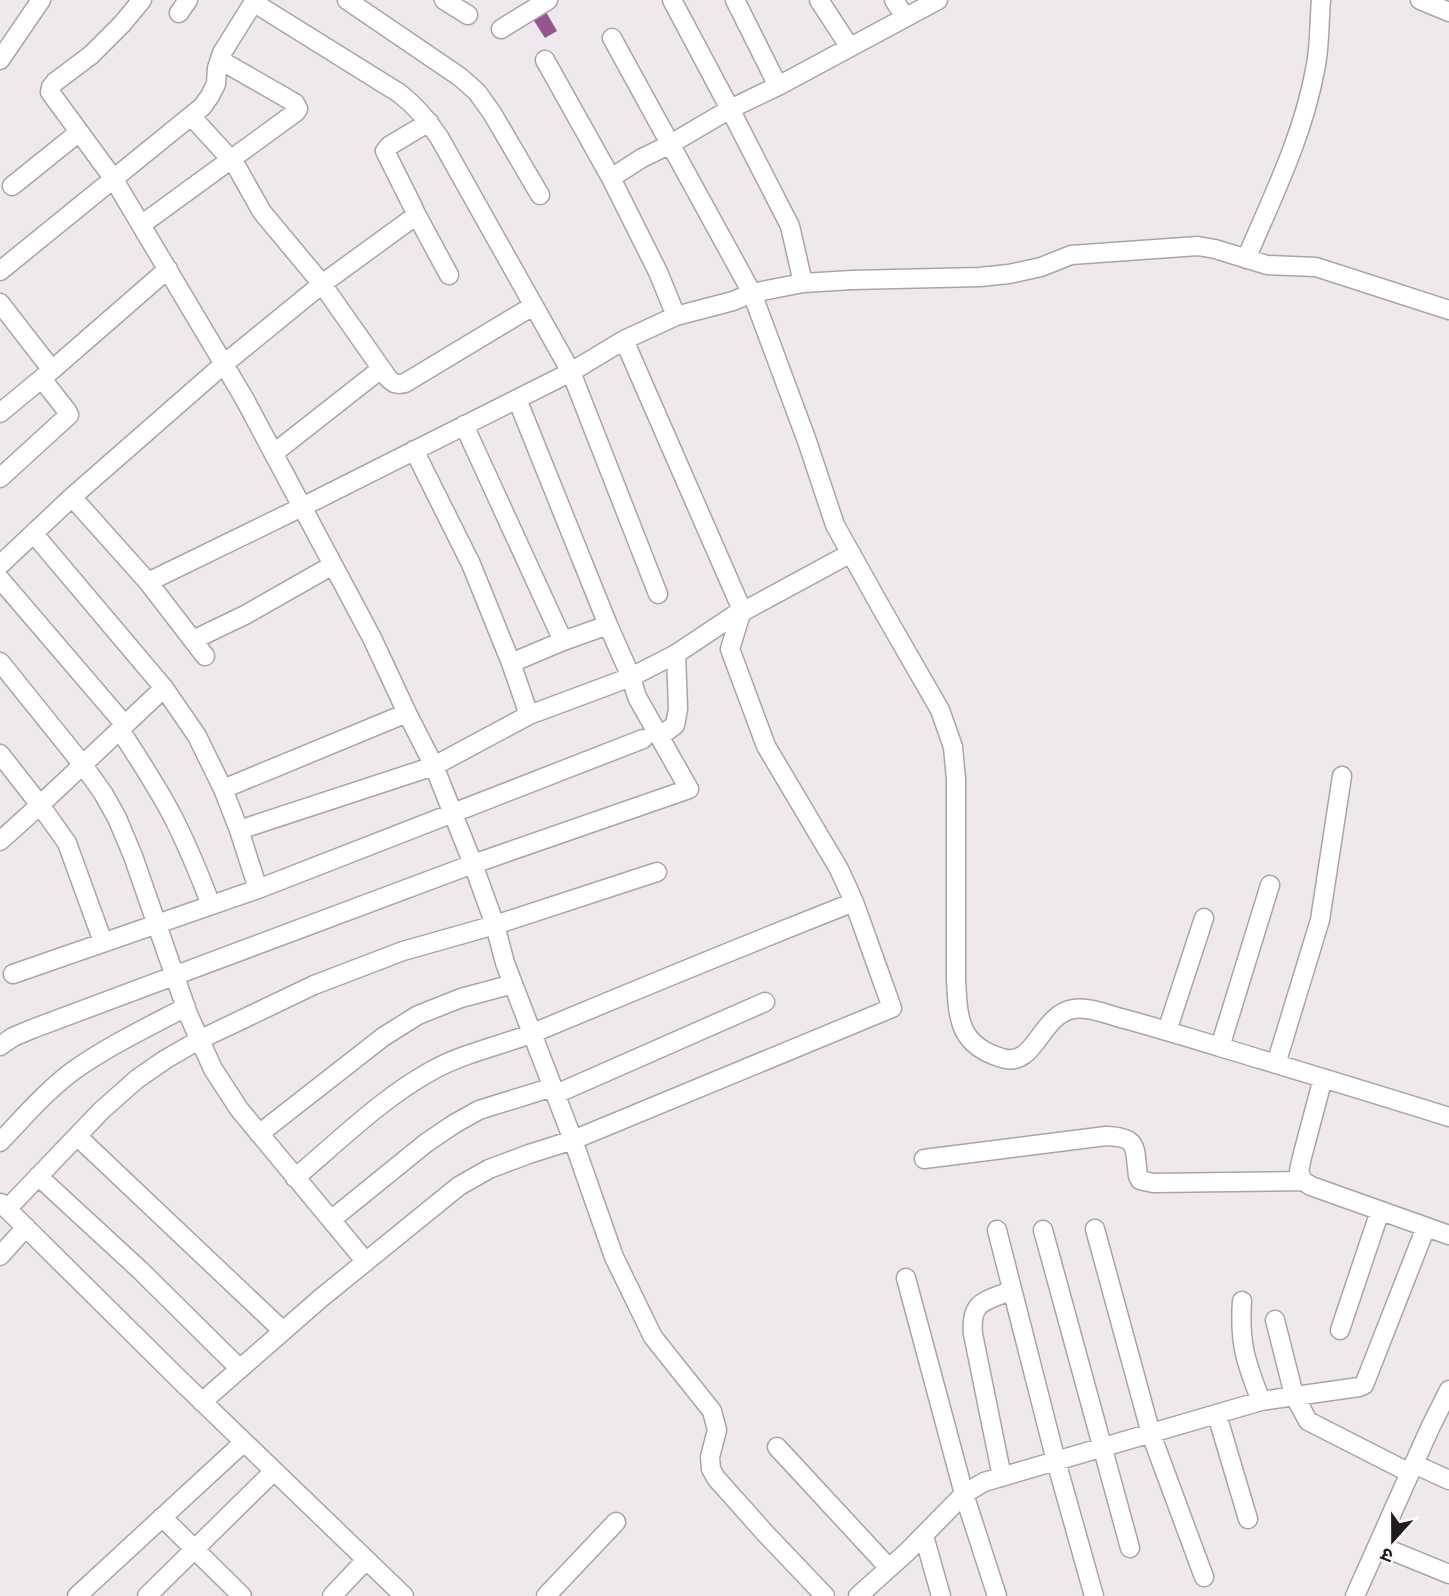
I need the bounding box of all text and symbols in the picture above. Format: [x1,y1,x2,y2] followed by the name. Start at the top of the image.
[1358,1505,1428,1575] north arrow
[1376,1540,1397,1572] text: उ

